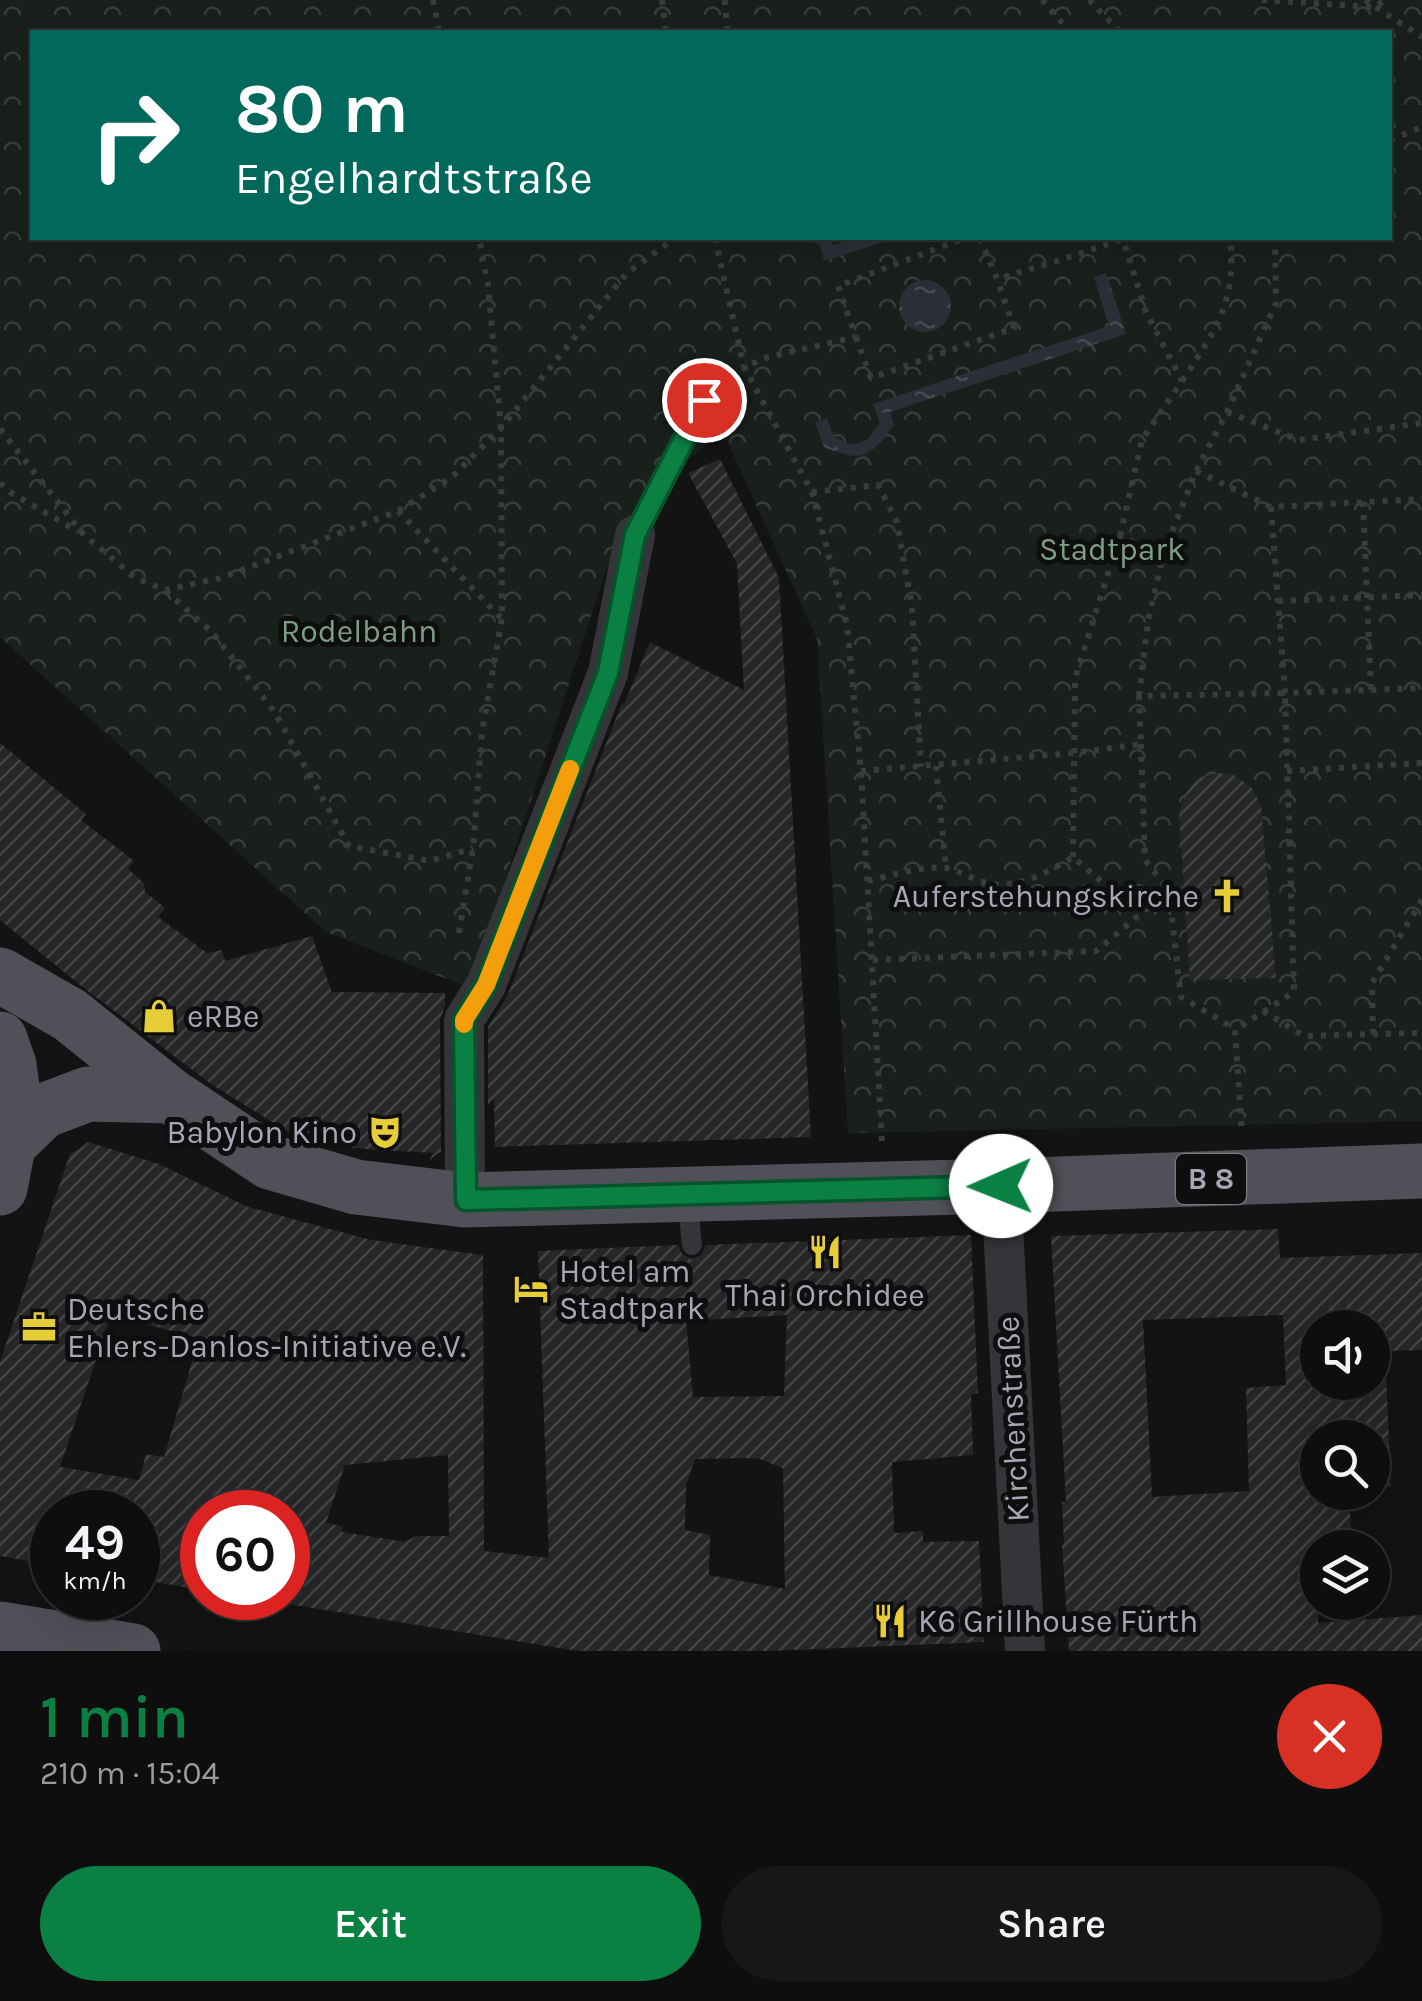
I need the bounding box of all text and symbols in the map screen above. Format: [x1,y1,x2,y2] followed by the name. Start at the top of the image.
[235,68,409,150] text: 80 m
[70,70,200,200] icon: right
[235,152,593,204] text: Engelhardtstraße
[662,358,747,443] pin
[677,373,732,428] icon: arrive
[1039,531,1185,568] park label: Stadtpark
[281,613,437,650] park label: Rodelbahn
[1208,877,1246,915] church icon: Auferstehungskirche
[893,878,1199,915] place label: Auferstehungskirche
[140,997,178,1035] shop icon: eRBe
[187,998,259,1035] place label: eRBe
[366,1113,404,1151] theatre icon: Babylon Kino
[167,1114,357,1151] place label: Babylon Kino
[949,1134,1053,1238] position arrow
[1176,1154,1246,1204] road number: B 8
[806,1233,844,1271] restaurant icon: Thai Orchidee
[559,1253,705,1327] place label: Hotel am Stadtpark
[512,1270,550,1308] hotel icon: Hotel am Stadtpark
[725,1277,925,1314] place label: Thai Orchidee
[67,1291,466,1365] place label: Deutsche Ehlers-Danlos-Initiative e.V.
[20,1308,58,1346] office icon: Deutsche Ehlers-Danlos-Initiative e.V.
[1300,1310,1390,1620] map controls
[1300,1310,1390,1400] button: sound
[989,1315,1037,1523] street label: Kirchenstraße
[1300,1420,1390,1510] button: search
[180,1490,310,1620] speed limit sign: 60
[65,1513,125,1572] text: 49
[1300,1530,1390,1620] button: layers
[63,1566,127,1595] text: km/h
[871,1602,909,1640] restaurant icon: K6 Grillhouse Fürth
[918,1603,1198,1640] place label: K6 Grillhouse Fürth
[40,1682,189,1752] text: 1 min
[1277,1684,1382,1789] button: close
[40,1755,219,1792] text: 210 m · 15:04
[40,1866,701,1981] button: Exit
[721,1866,1382,1981] button: Share

